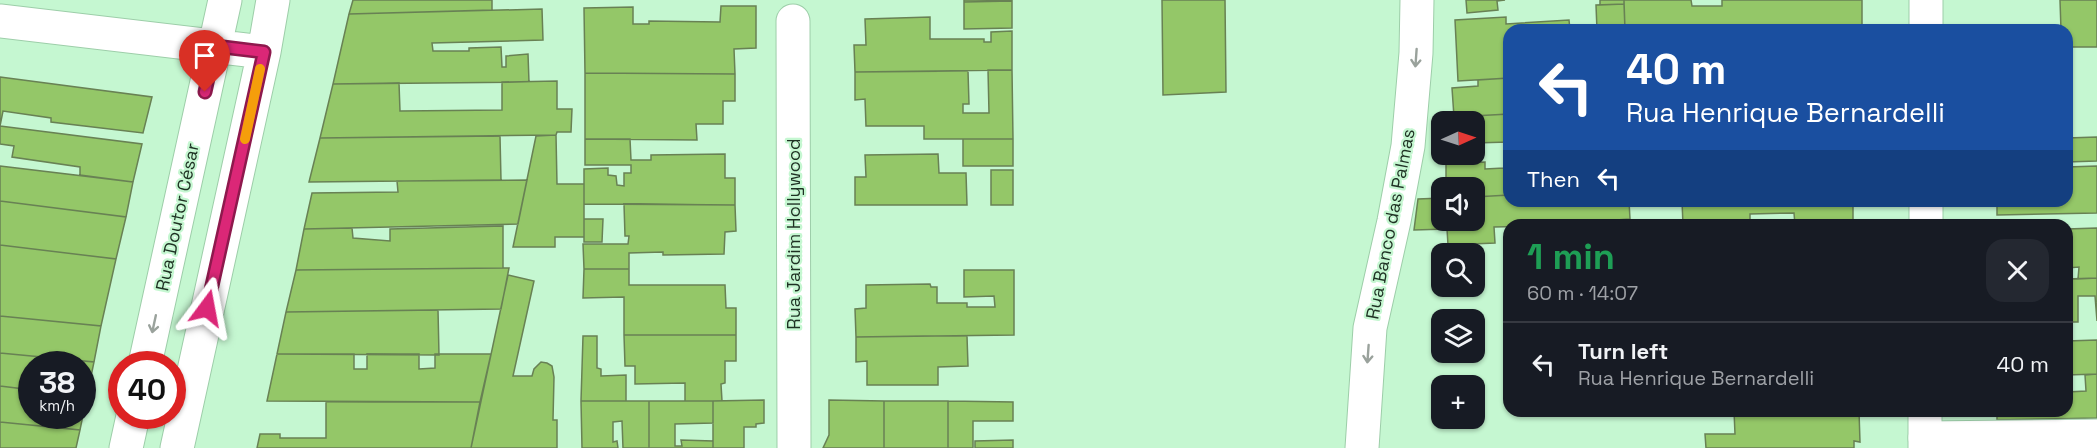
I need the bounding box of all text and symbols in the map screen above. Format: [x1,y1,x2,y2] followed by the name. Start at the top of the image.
[179,30,230,92] pin
[188,39,221,72] icon: arrive
[1626,43,1726,96] text: 40 m
[1410,48,1421,68] one-way arrow
[1527,48,1605,126] icon: left
[1626,95,1945,130] text: Rua Henrique Bernardelli
[1431,111,1485,165] north arrow
[1431,111,1485,429] map controls
[1360,127,1420,321] street label: Rua Banco das Palmas
[782,138,805,330] street label: Rua Jardim Hollywood
[150,141,204,293] street label: Rua Doutor César
[1592,162,1625,195] icon: left
[1527,165,1580,193] text: Then
[1431,177,1485,231] button: sound
[1527,234,1615,280] text: 1 min
[1986,239,2049,302] button: close
[1431,243,1485,297] button: search
[175,276,239,340] position arrow
[1527,280,1638,306] text: 60 m · 14:07
[1431,309,1485,363] button: layers
[147,314,159,333] one-way arrow
[1578,337,1668,365] text: Turn left
[1362,344,1373,364] one-way arrow
[1527,348,1560,381] icon: left
[1997,350,2049,378] text: 40 m
[108,351,186,429] speed limit sign: 40
[39,363,75,402] text: 38
[1578,365,1814,391] text: Rua Henrique Bernardelli
[1431,375,1485,429] button: +
[39,396,75,415] text: km/h

